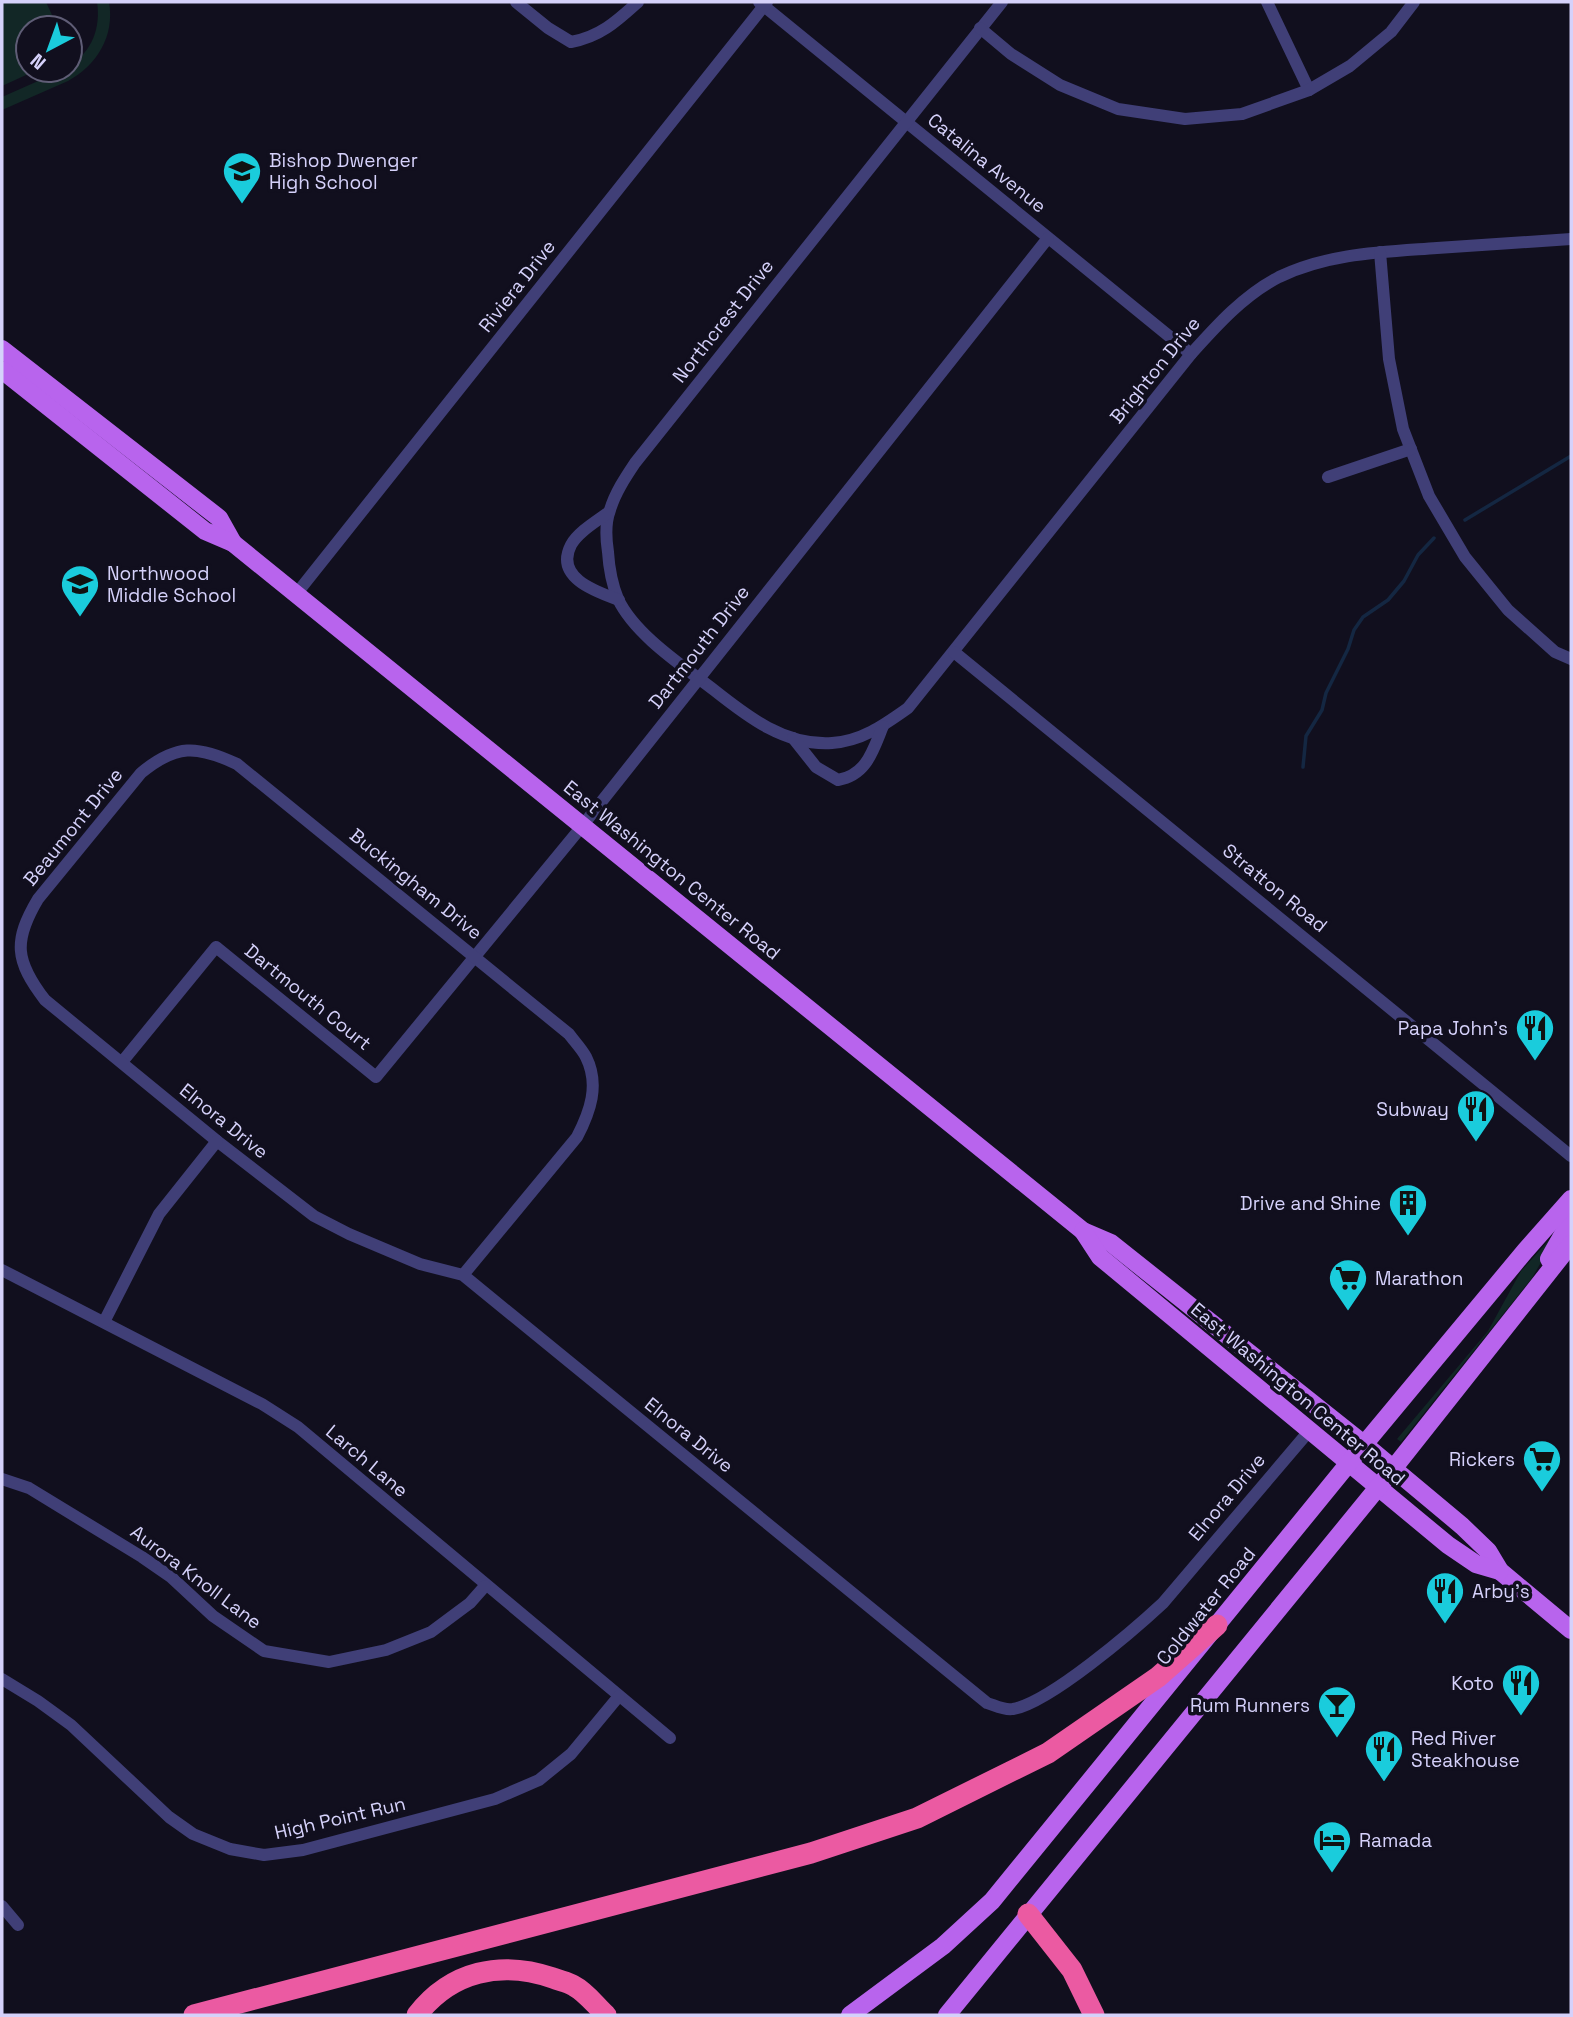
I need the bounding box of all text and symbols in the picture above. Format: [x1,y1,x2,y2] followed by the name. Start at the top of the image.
[14,14,84,84] north arrow
[25,48,51,75] text: N
[922,107,1052,219] street label: Catalina Avenue
[269,148,418,195] place label: Bishop Dwenger High School
[221,150,263,205] school or university icon: Bishop Dwenger High School
[473,235,561,337] street label: Riviera Drive
[667,254,779,388] street label: Northcrest Drive
[1104,312,1206,428] street label: Brighton Drive
[107,561,236,608] place label: Northwood Middle School
[59,563,101,618] school or university icon: Northwood Middle School
[643,580,755,714] street label: Dartmouth Drive
[18,763,128,891] street label: Beaumont Drive
[558,775,786,965] street label: East Washington Center Road
[345,823,487,945] street label: Buckingham Drive
[1217,838,1333,938] street label: Stratton Road
[240,938,376,1056] street label: Dartmouth Court
[1514,1007,1556,1062] restaurant icon: Papa John's
[1398,1016,1508,1041] place label: Papa John's
[175,1078,273,1164] street label: Elnora Drive
[1455,1088,1497,1143] restaurant icon: Subway
[1376,1097,1449,1122] place label: Subway
[1387,1182,1429,1237] building icon: Drive and Shine
[1240,1191,1381,1216] place label: Drive and Shine
[1327,1257,1369,1312] supermarket icon: Marathon
[1375,1266,1463,1291] place label: Marathon
[1186,1297,1410,1491] street label: East Washington Center Road
[640,1392,738,1478] street label: Elnora Drive
[321,1419,413,1503] street label: Larch Lane
[1521,1438,1563,1493] supermarket icon: Rickers
[1449,1447,1515,1472] place label: Rickers
[1183,1448,1271,1546] street label: Elnora Drive
[125,1519,267,1635] street label: Aurora Knoll Lane
[1151,1542,1261,1670] street label: Coldwater Road
[1424,1570,1466,1625] restaurant icon: Arby's
[1472,1579,1530,1604] place label: Arby's
[1500,1662,1542,1717] restaurant icon: Koto
[1451,1671,1494,1696] place label: Koto
[1316,1684,1358,1739] bar icon: Rum Runners
[1190,1693,1310,1718] place label: Rum Runners
[1411,1726,1520,1773] place label: Red River Steakhouse
[1363,1728,1405,1783] restaurant icon: Red River Steakhouse
[272,1791,408,1845] street label: High Point Run
[1311,1819,1353,1874] hotel icon: Ramada
[1359,1828,1432,1853] place label: Ramada

